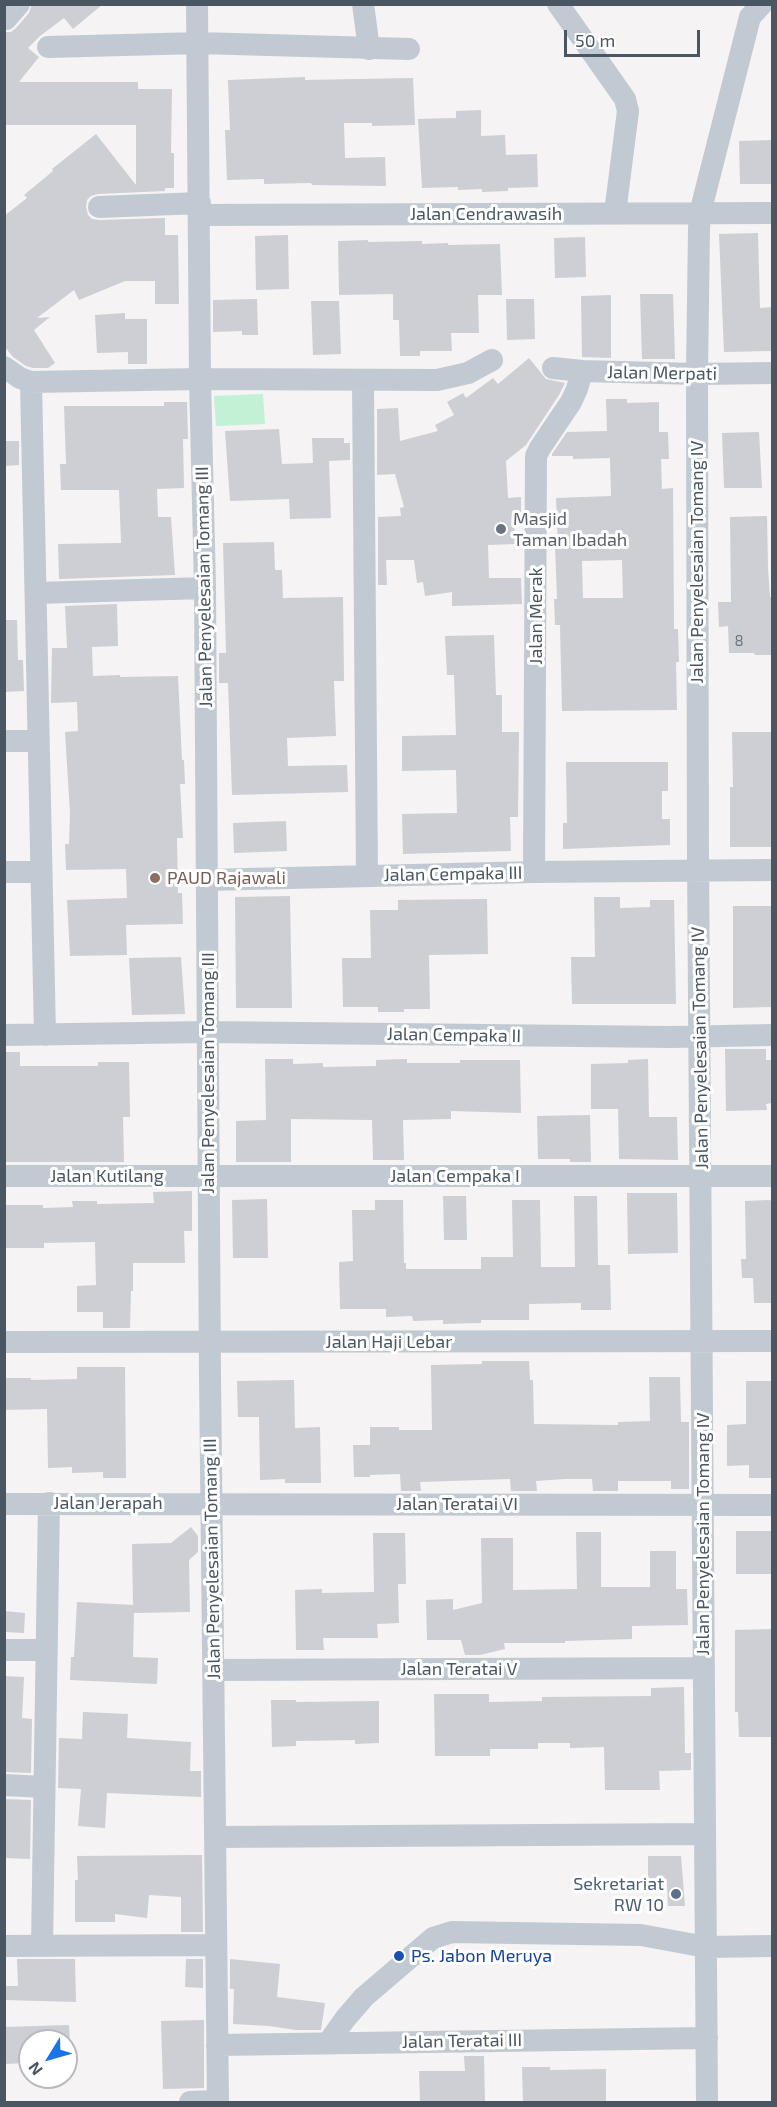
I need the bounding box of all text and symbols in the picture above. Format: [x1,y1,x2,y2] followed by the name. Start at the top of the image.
[567,18,704,56] scale bar
[575,29,615,51] text: 50 m
[410,203,562,225] street label: Jalan Cendrawasih
[607,361,717,385] street label: Jalan Merpati
[686,441,708,683] street label: Jalan Penyelesaian Tomang IV
[191,466,217,708] street label: Jalan Penyelesaian Tomang III
[513,508,627,550] place label: Masjid Taman Ibadah
[494,522,508,536] marker: Masjid Taman Ibadah
[525,567,547,665] street label: Jalan Merak
[734,632,744,650] house number: 8
[383,862,523,886] street label: Jalan Cempaka III
[167,867,286,889] place label: PAUD Rajawali
[148,871,162,885] marker: PAUD Rajawali
[687,926,713,1170] street label: Jalan Penyelesaian Tomang IV
[197,952,219,1194] street label: Jalan Penyelesaian Tomang III
[387,1023,521,1047] street label: Jalan Cempaka II
[50,1165,164,1187] street label: Jalan Kutilang
[390,1165,520,1187] street label: Jalan Cempaka I
[326,1331,452,1353] street label: Jalan Haji Lebar
[692,1413,714,1655] street label: Jalan Penyelesaian Tomang IV
[199,1438,225,1680] street label: Jalan Penyelesaian Tomang III
[53,1492,163,1514] street label: Jalan Jerapah
[396,1493,518,1515] street label: Jalan Teratai VI
[400,1658,518,1680] street label: Jalan Teratai V
[573,1873,664,1916] place label: Sekretariat RW 10
[669,1887,683,1901] marker: Sekretariat RW 10
[411,1945,552,1967] place label: Ps. Jabon Meruya
[392,1949,406,1963] marker: Ps. Jabon Meruya
[18,2029,78,2089] north arrow
[402,2029,522,2053] street label: Jalan Teratai III
[24,2059,46,2079] text: N

